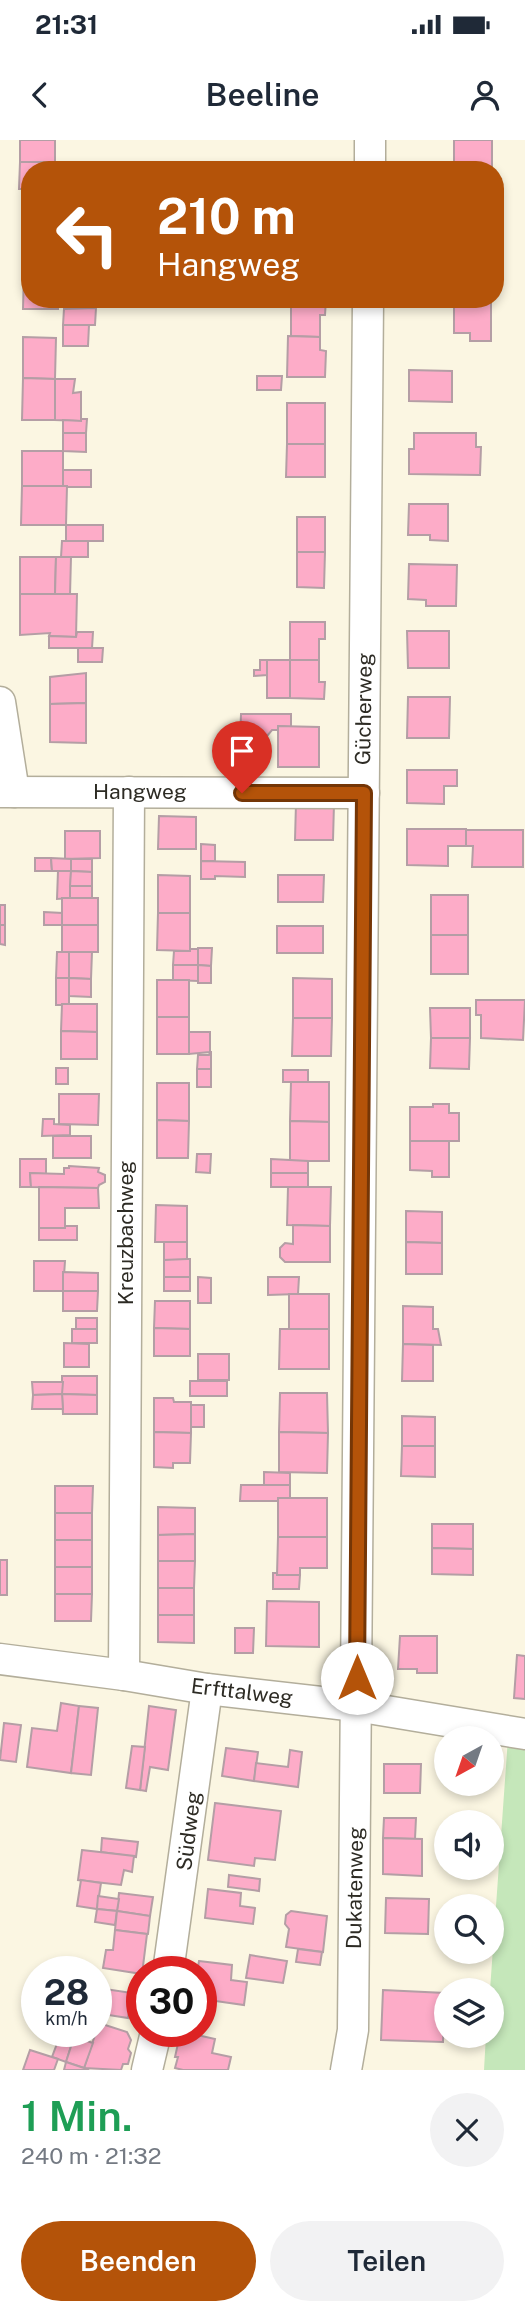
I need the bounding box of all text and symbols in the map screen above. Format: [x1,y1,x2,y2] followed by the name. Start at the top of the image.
[35,9,98,40] text: 21:31
[21,76,59,114] icon: back
[206,76,319,113] text: Beeline
[466,76,504,114] icon: person
[157,187,296,245] text: 210 m
[42,189,133,280] icon: left
[157,246,300,283] text: Hangweg
[350,653,377,765] street label: Gücherweg
[212,721,272,793] pin
[223,732,261,770] icon: arrive
[93,779,187,804] street label: Hangweg
[113,1161,138,1305] street label: Kreuzbachweg
[320,1641,394,1715] position arrow
[190,1673,295,1710] street label: Erfttalweg
[434,1726,504,1796] north arrow
[434,1726,504,2048] map controls
[171,1790,206,1872] street label: Südweg
[434,1810,504,1880] button: sound
[341,1827,368,1949] street label: Dukatenweg
[434,1894,504,1964] button: search
[126,1956,217,2047] speed limit sign: 30
[44,1972,89,2013] text: 28
[434,1978,504,2048] button: layers
[45,2008,88,2029] text: km/h
[21,2091,132,2140] text: 1 Min.
[430,2093,504,2167] button: close
[21,2142,161,2169] text: 240 m · 21:32
[21,2221,256,2301] button: Beenden
[270,2221,504,2301] button: Teilen

